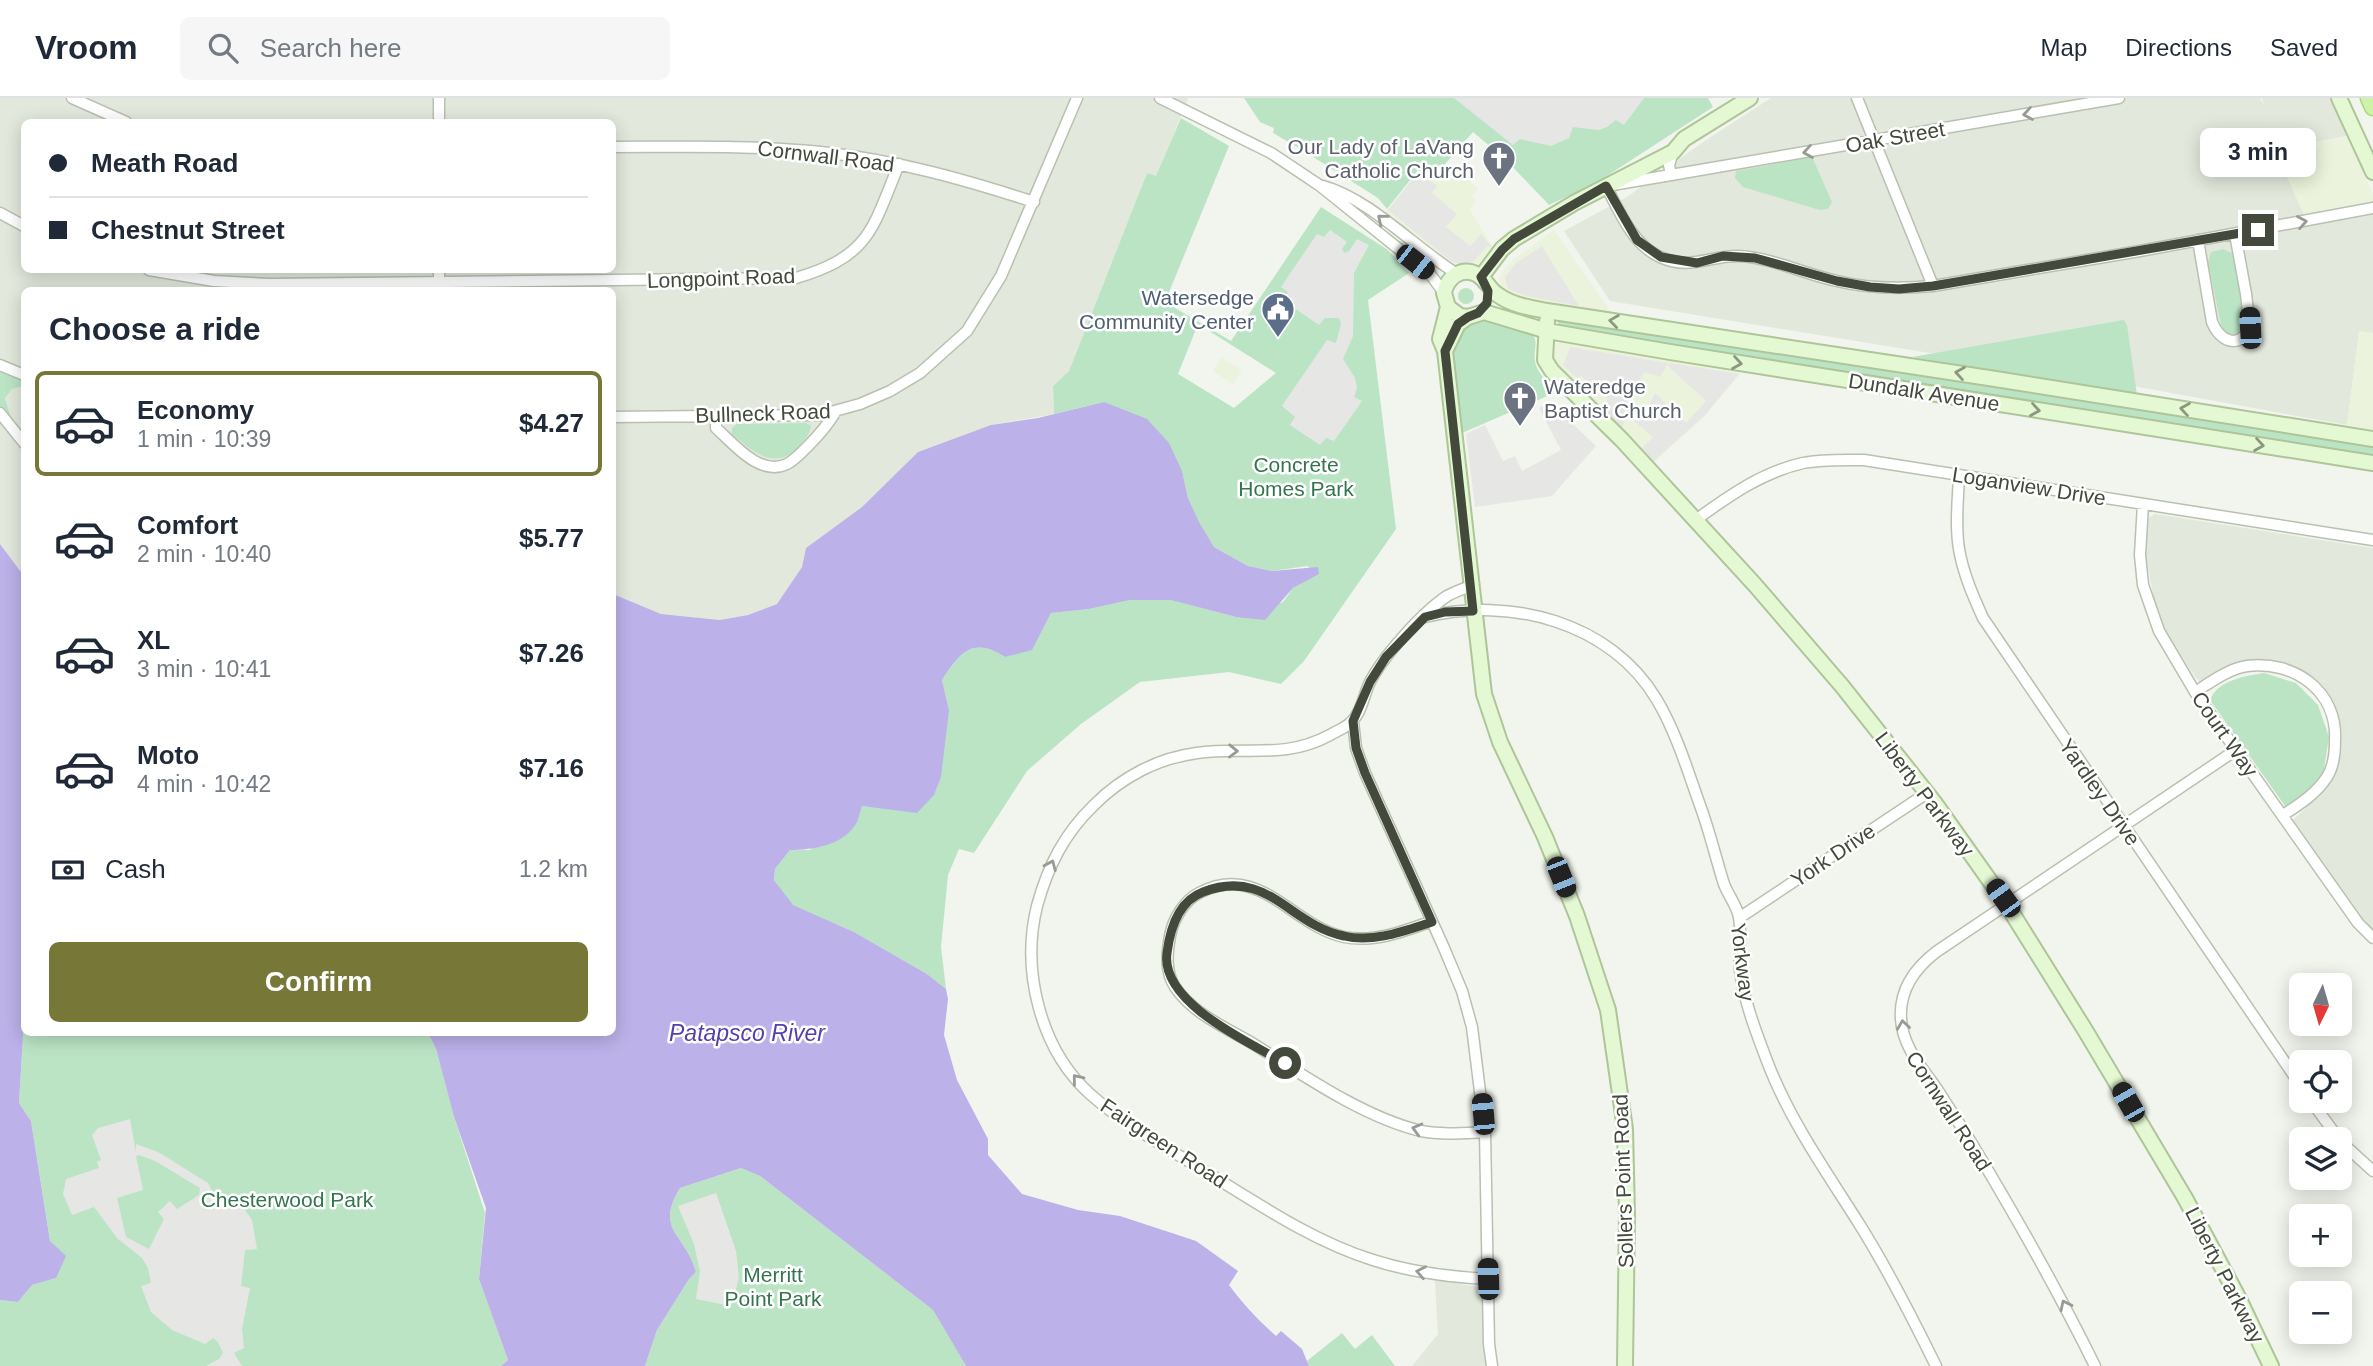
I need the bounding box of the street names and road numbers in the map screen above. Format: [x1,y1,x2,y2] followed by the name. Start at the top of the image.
[1844,117,1947,157] street label: Oak Street
[756,136,896,176] street label: Cornwall Road
[646,264,796,292] street label: Longpoint Road
[1847,369,2001,415] street label: Dundalk Avenue
[695,399,831,427] street label: Bullneck Road
[1951,462,2107,510] street label: Loganview Drive
[2187,687,2263,781] street label: Court Way
[1871,727,1979,861] street label: Liberty Parkway
[2055,734,2145,850] street label: Yardley Drive
[1787,819,1879,891] street label: York Drive
[1727,922,1759,1003] street label: Yorkway
[1902,1047,1996,1175] street label: Cornwall Road
[1097,1094,1231,1192] street label: Fairgreen Road
[1608,1094,1638,1268] street label: Sollers Point Road
[2181,1203,2269,1347] street label: Liberty Parkway

